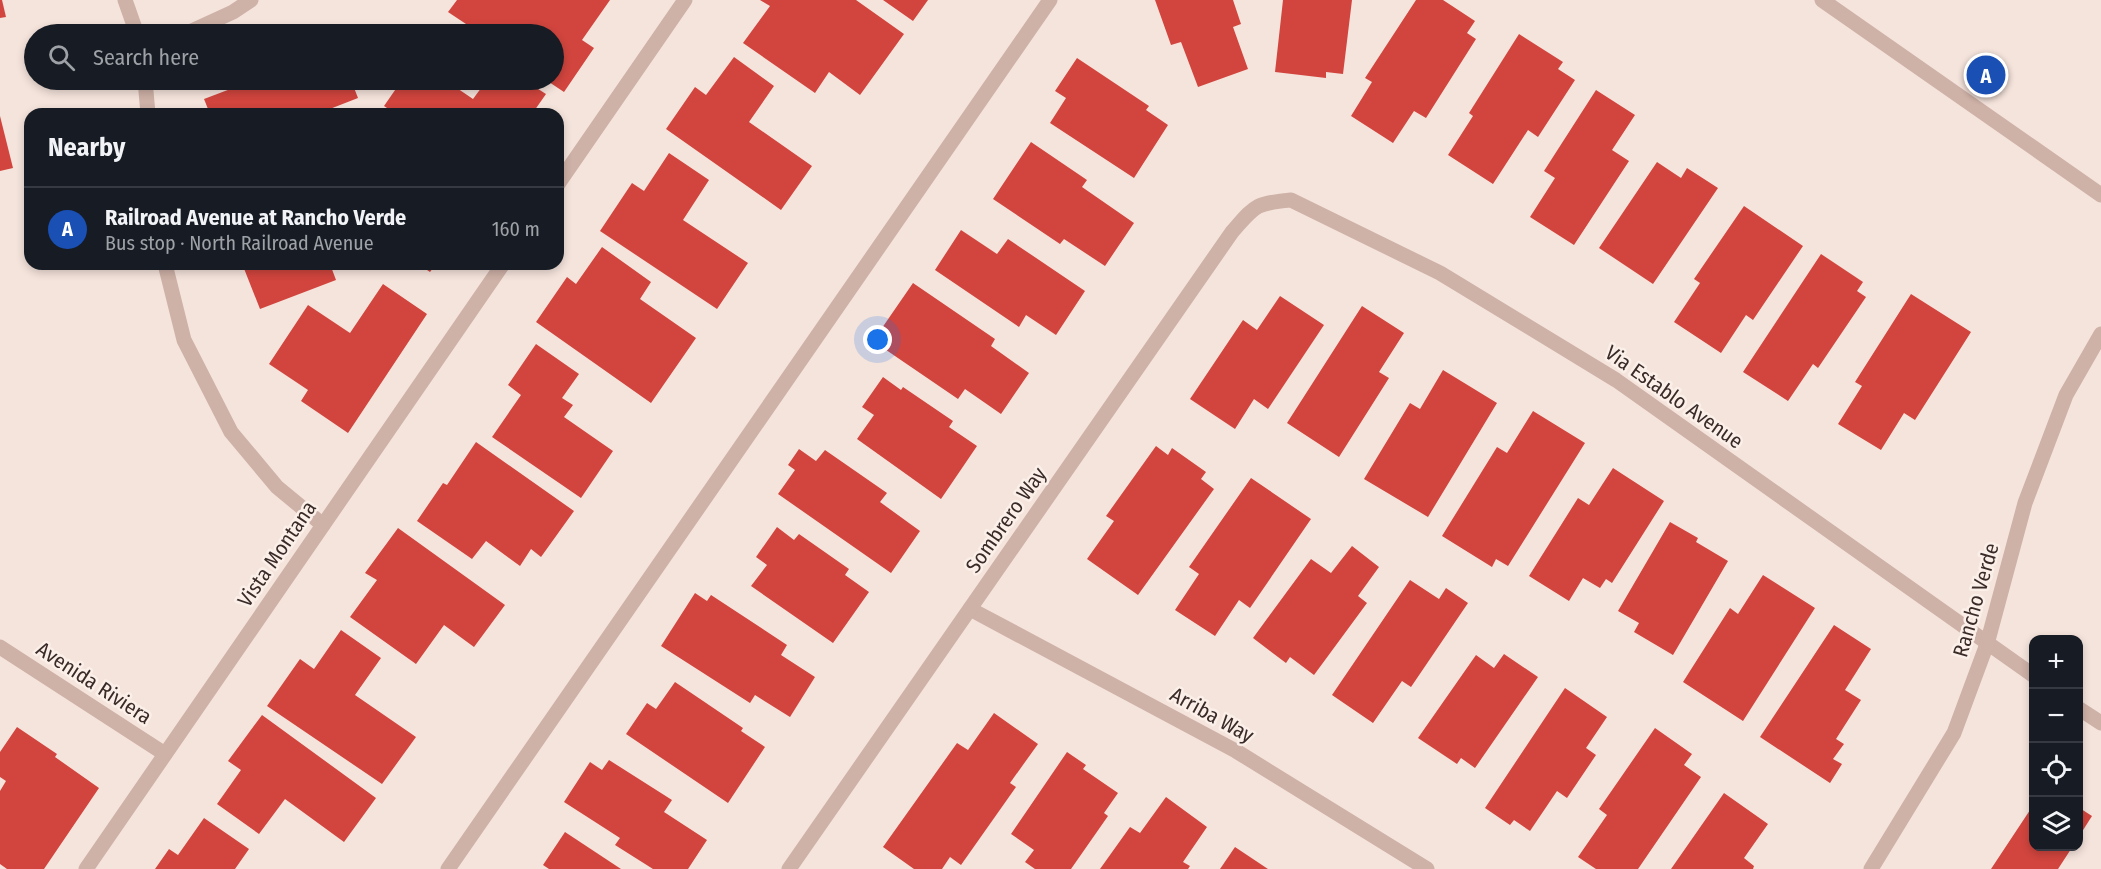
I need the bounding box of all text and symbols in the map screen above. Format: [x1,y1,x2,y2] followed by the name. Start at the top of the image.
[24,24,564,90] search box
[45,41,78,74] icon: search
[93,44,199,71] text: Search here
[1966,52,2006,98] pin: A
[48,132,125,163] text: Nearby
[105,204,406,231] text: Railroad Avenue at Rancho Verde
[62,217,73,241] text: A
[492,217,540,241] text: 160 m
[105,231,374,255] text: Bus stop · North Railroad Avenue
[863,325,892,354] your location
[1600,340,1748,454] street label: Via Establo Avenue
[960,462,1052,578] street label: Sombrero Way
[232,496,322,612] street label: Vista Montana
[1947,540,2005,660] street label: Rancho Verde
[2029,635,2083,851] map controls
[2029,635,2083,689] button: +
[31,636,157,730] street label: Avenida Riviera
[1166,681,1259,749] street label: Arriba Way
[2029,689,2083,743] button: −
[2029,743,2083,797] button: locate
[2029,797,2083,851] button: layers

